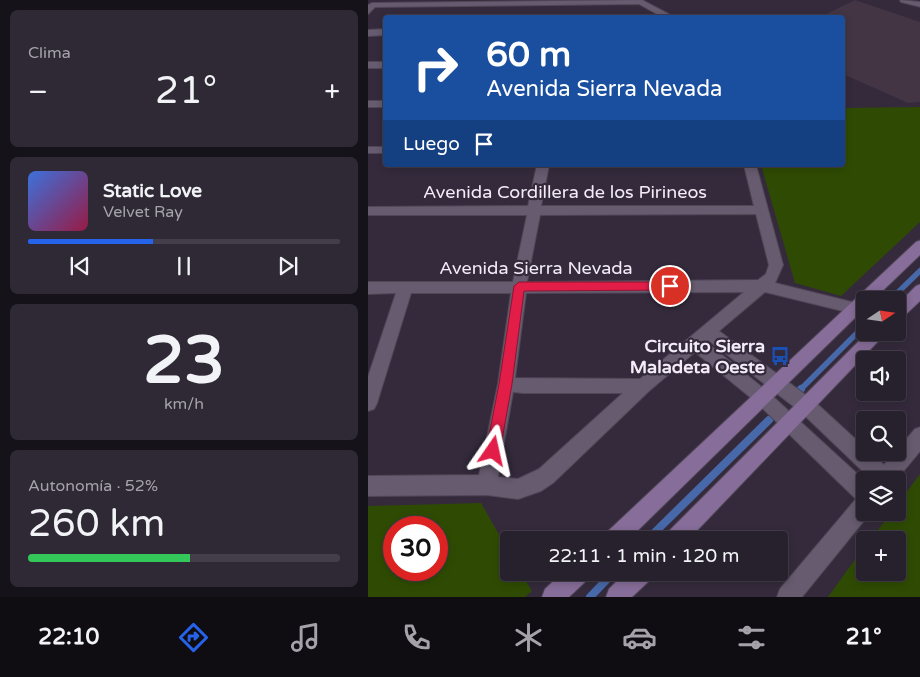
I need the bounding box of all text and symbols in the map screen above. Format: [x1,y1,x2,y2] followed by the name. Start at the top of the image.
[486,34,571,76] text: 60 m
[403,35,468,100] icon: right
[28,43,71,63] text: Clima
[155,68,217,114] text: 21°
[28,75,48,109] text: −
[324,75,340,109] text: +
[486,76,722,102] text: Avenida Sierra Nevada
[470,130,498,158] icon: arrive
[403,133,460,155] text: Luego
[103,180,202,202] text: Static Love
[423,181,707,203] street label: Avenida Cordillera de los Pirineos
[103,202,183,222] text: Velvet Ray
[66,252,94,280] icon: previous
[170,252,198,280] icon: pause
[274,252,302,280] icon: next
[439,257,633,279] street label: Avenida Sierra Nevada
[649,265,691,307] pin
[656,272,684,300] icon: arrive
[856,291,906,341] north arrow
[856,291,906,581] map controls
[143,322,225,401] text: 23
[630,335,765,378] place label: Circuito Sierra Maladeta Oeste
[769,345,791,367] bus stop icon: Circuito Sierra Maladeta Oeste
[856,351,906,401] button: sound
[164,394,204,414] text: km/h
[856,411,906,461] button: search
[466,424,518,476] position arrow
[856,471,906,521] button: layers
[28,476,158,496] text: Autonomía · 52%
[28,501,165,547] text: 260 km
[383,516,448,581] speed limit sign: 30
[856,531,906,581] button: +
[548,545,740,567] text: 22:11 · 1 min · 120 m
[176,620,211,655] icon: directions
[288,620,323,655] icon: music
[399,620,434,655] icon: phone
[511,620,546,655] icon: climate
[622,620,657,655] icon: car
[734,620,769,655] icon: filters
[38,624,99,650] text: 22:10
[846,624,882,650] text: 21°

